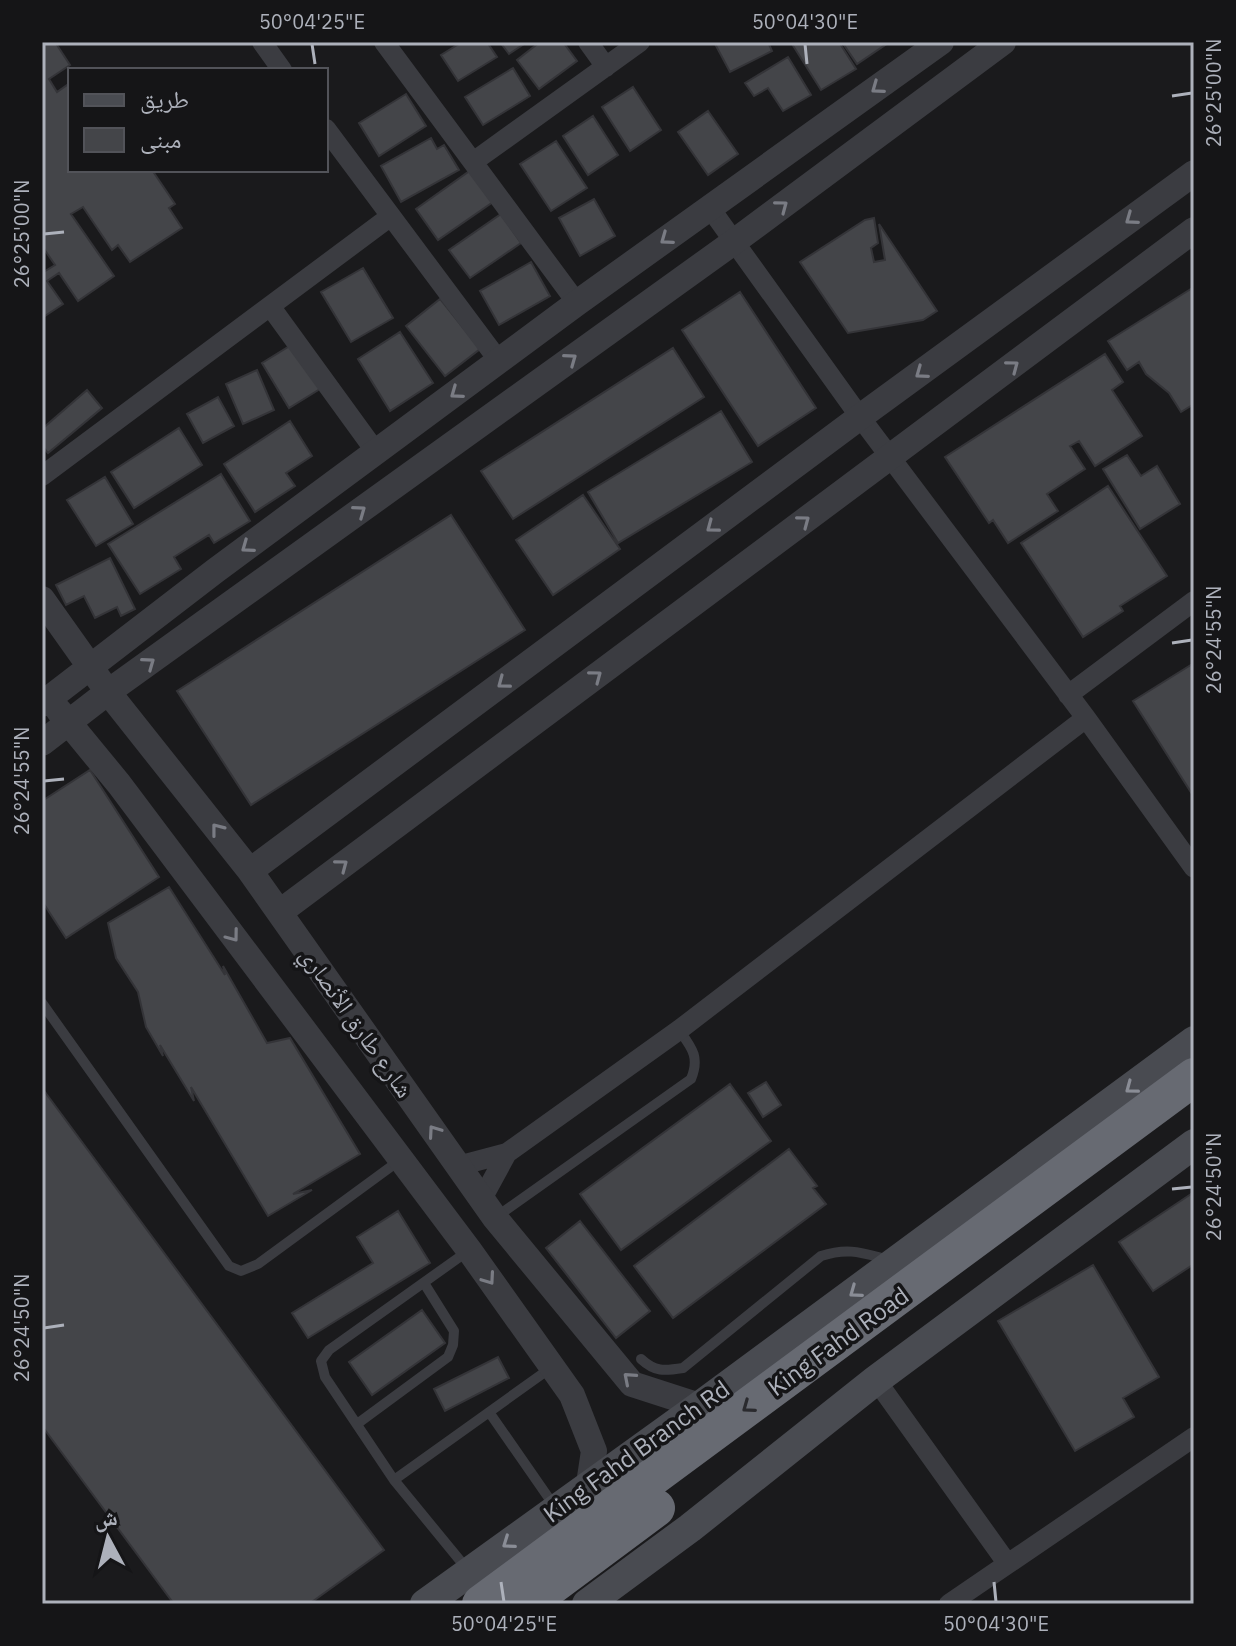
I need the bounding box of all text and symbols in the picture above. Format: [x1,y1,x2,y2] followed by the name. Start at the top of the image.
[259,8,365,35] text: 50°04'25"E
[752,8,858,35] text: 50°04'30"E
[1200,39,1227,147] text: 26°25'00"N
[68,68,328,172] legend
[872,78,886,92] one-way arrow
[140,83,189,115] text: طريق
[140,123,181,155] text: مبنى
[8,180,35,288] text: 26°25'00"N
[773,201,788,216] one-way arrow
[1125,210,1140,224] one-way arrow
[661,230,675,244] one-way arrow
[563,354,577,369] one-way arrow
[1004,361,1018,375] one-way arrow
[915,363,930,377] one-way arrow
[450,383,465,397] one-way arrow
[352,506,366,520] one-way arrow
[796,517,810,531] one-way arrow
[706,518,721,532] one-way arrow
[241,538,256,552] one-way arrow
[1200,586,1227,694] text: 26°24'55"N
[141,658,155,672] one-way arrow
[587,672,602,686] one-way arrow
[498,673,512,687] one-way arrow
[8,727,35,835] text: 26°24'55"N
[212,823,226,838] one-way arrow
[334,861,348,875] one-way arrow
[223,927,237,942] one-way arrow
[290,940,421,1106] street label: شارع طارق الأنصاري
[1126,1078,1140,1092] one-way arrow
[429,1125,444,1139] one-way arrow
[1200,1133,1227,1241] text: 26°24'50"N
[479,1270,494,1284] one-way arrow
[8,1274,35,1382] text: 26°24'50"N
[761,1279,915,1403] street label: King Fahd Road
[849,1283,864,1297] one-way arrow
[536,1373,736,1529] street label: King Fahd Branch Rd
[624,1373,638,1387] one-way arrow
[743,1397,757,1411] one-way arrow
[68,1498,148,1578] north arrow
[92,1502,119,1533] text: ش
[502,1533,516,1548] one-way arrow
[451,1610,557,1637] text: 50°04'25"E
[943,1610,1049,1637] text: 50°04'30"E

